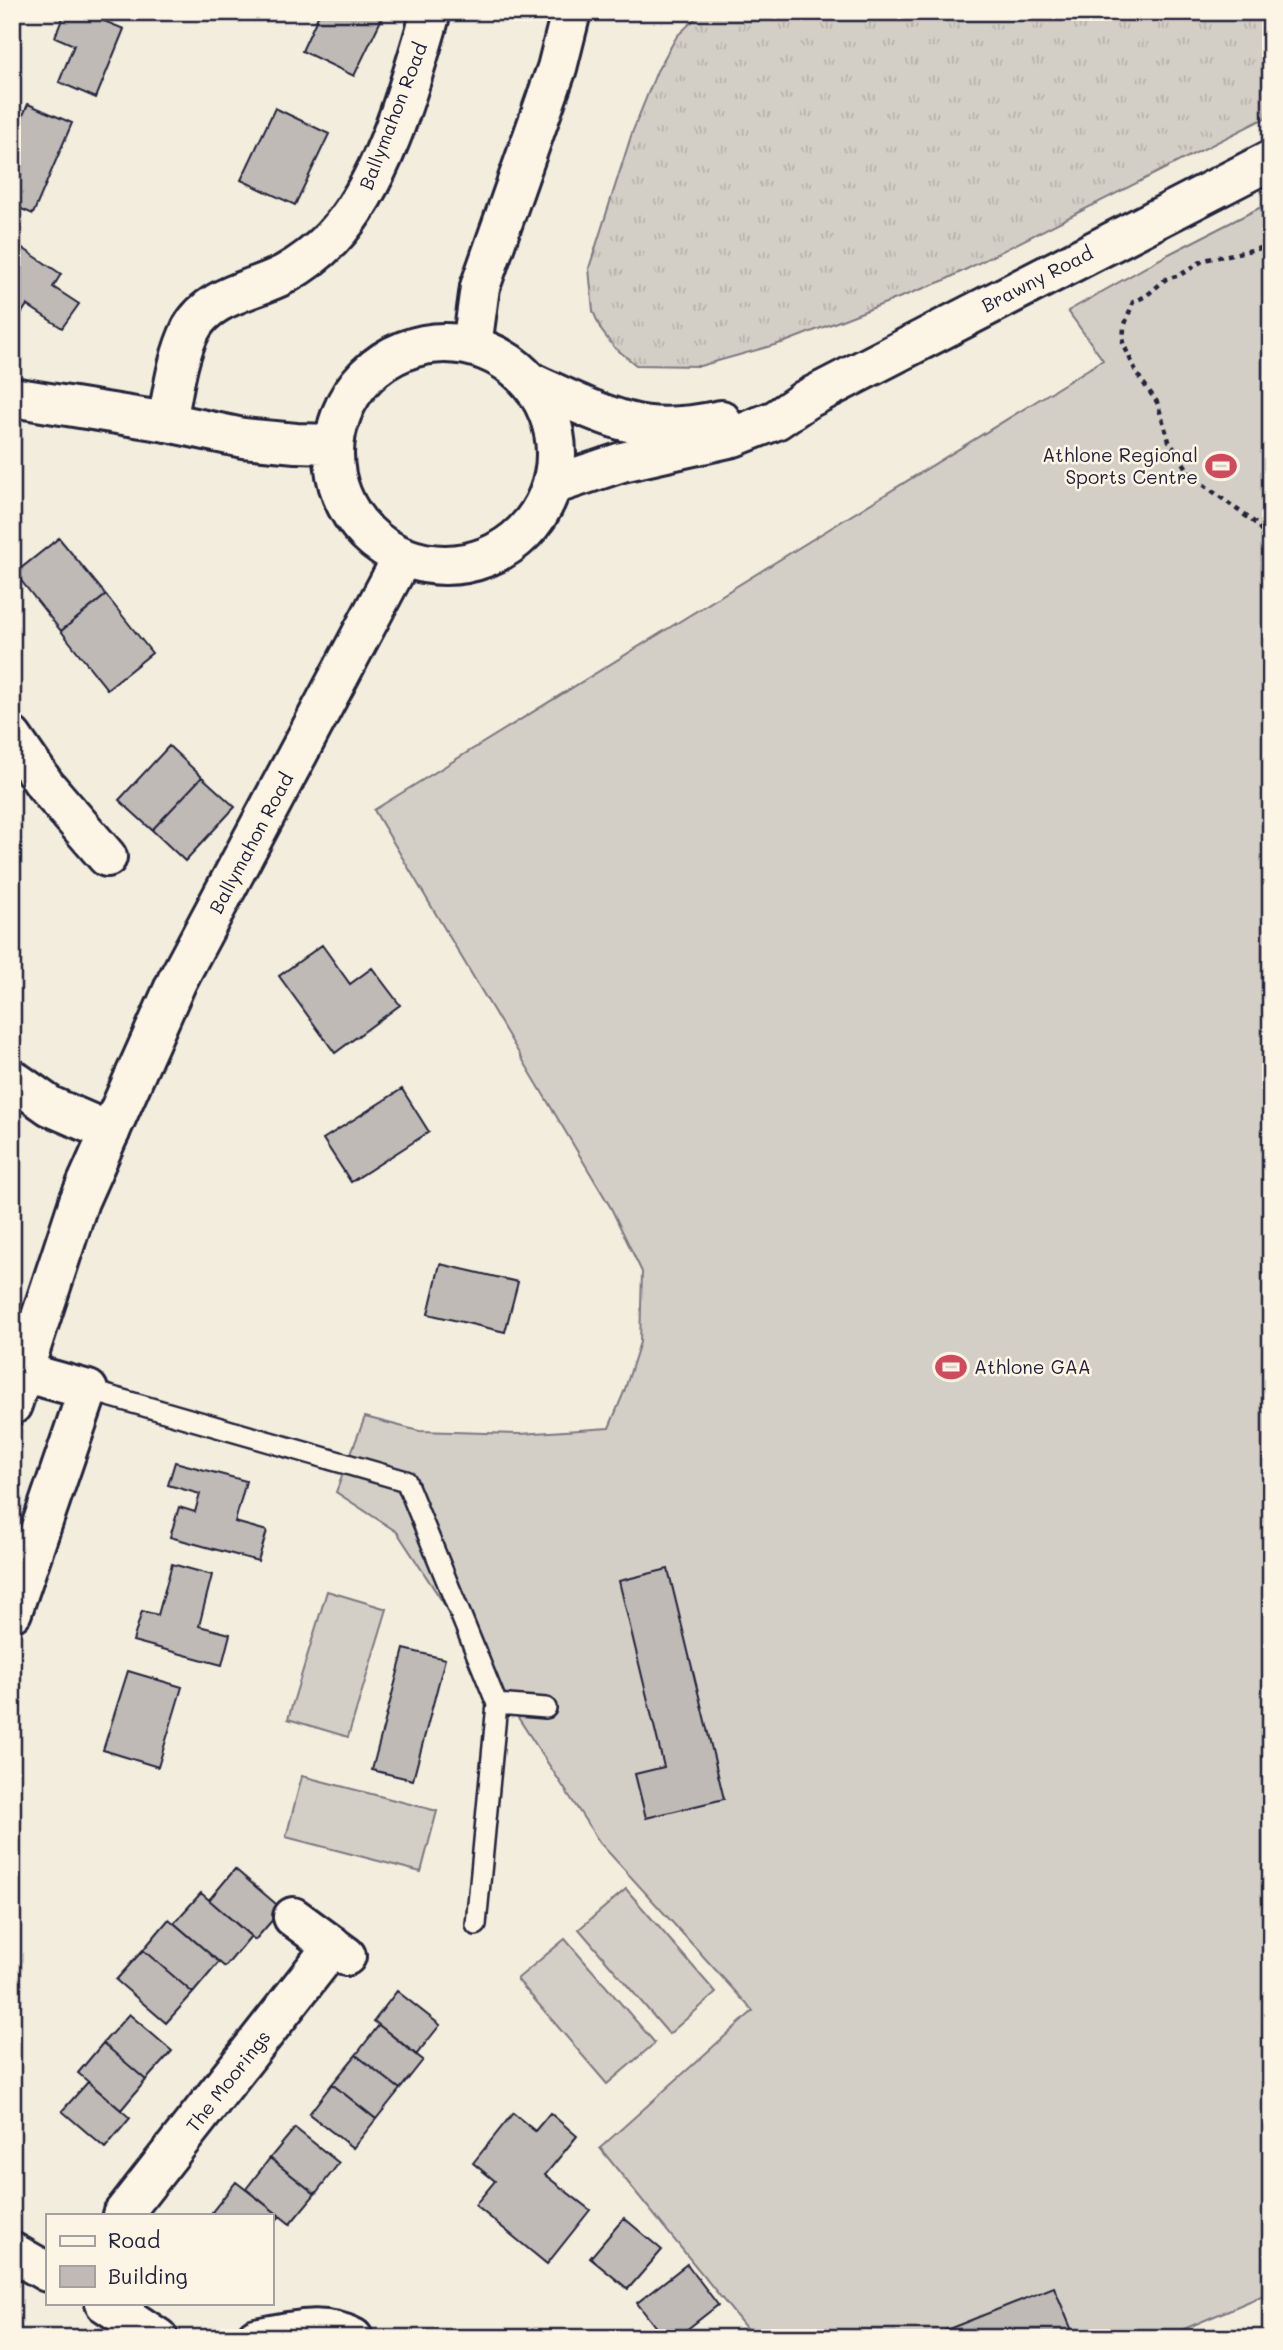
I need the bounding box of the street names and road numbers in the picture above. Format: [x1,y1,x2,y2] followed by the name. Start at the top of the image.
[353,39,432,193] street label: Ballymahon Road
[977,240,1097,317] street label: Brawny Road
[203,768,298,918] street label: Ballymahon Road
[180,2025,275,2137] street label: The Moorings

